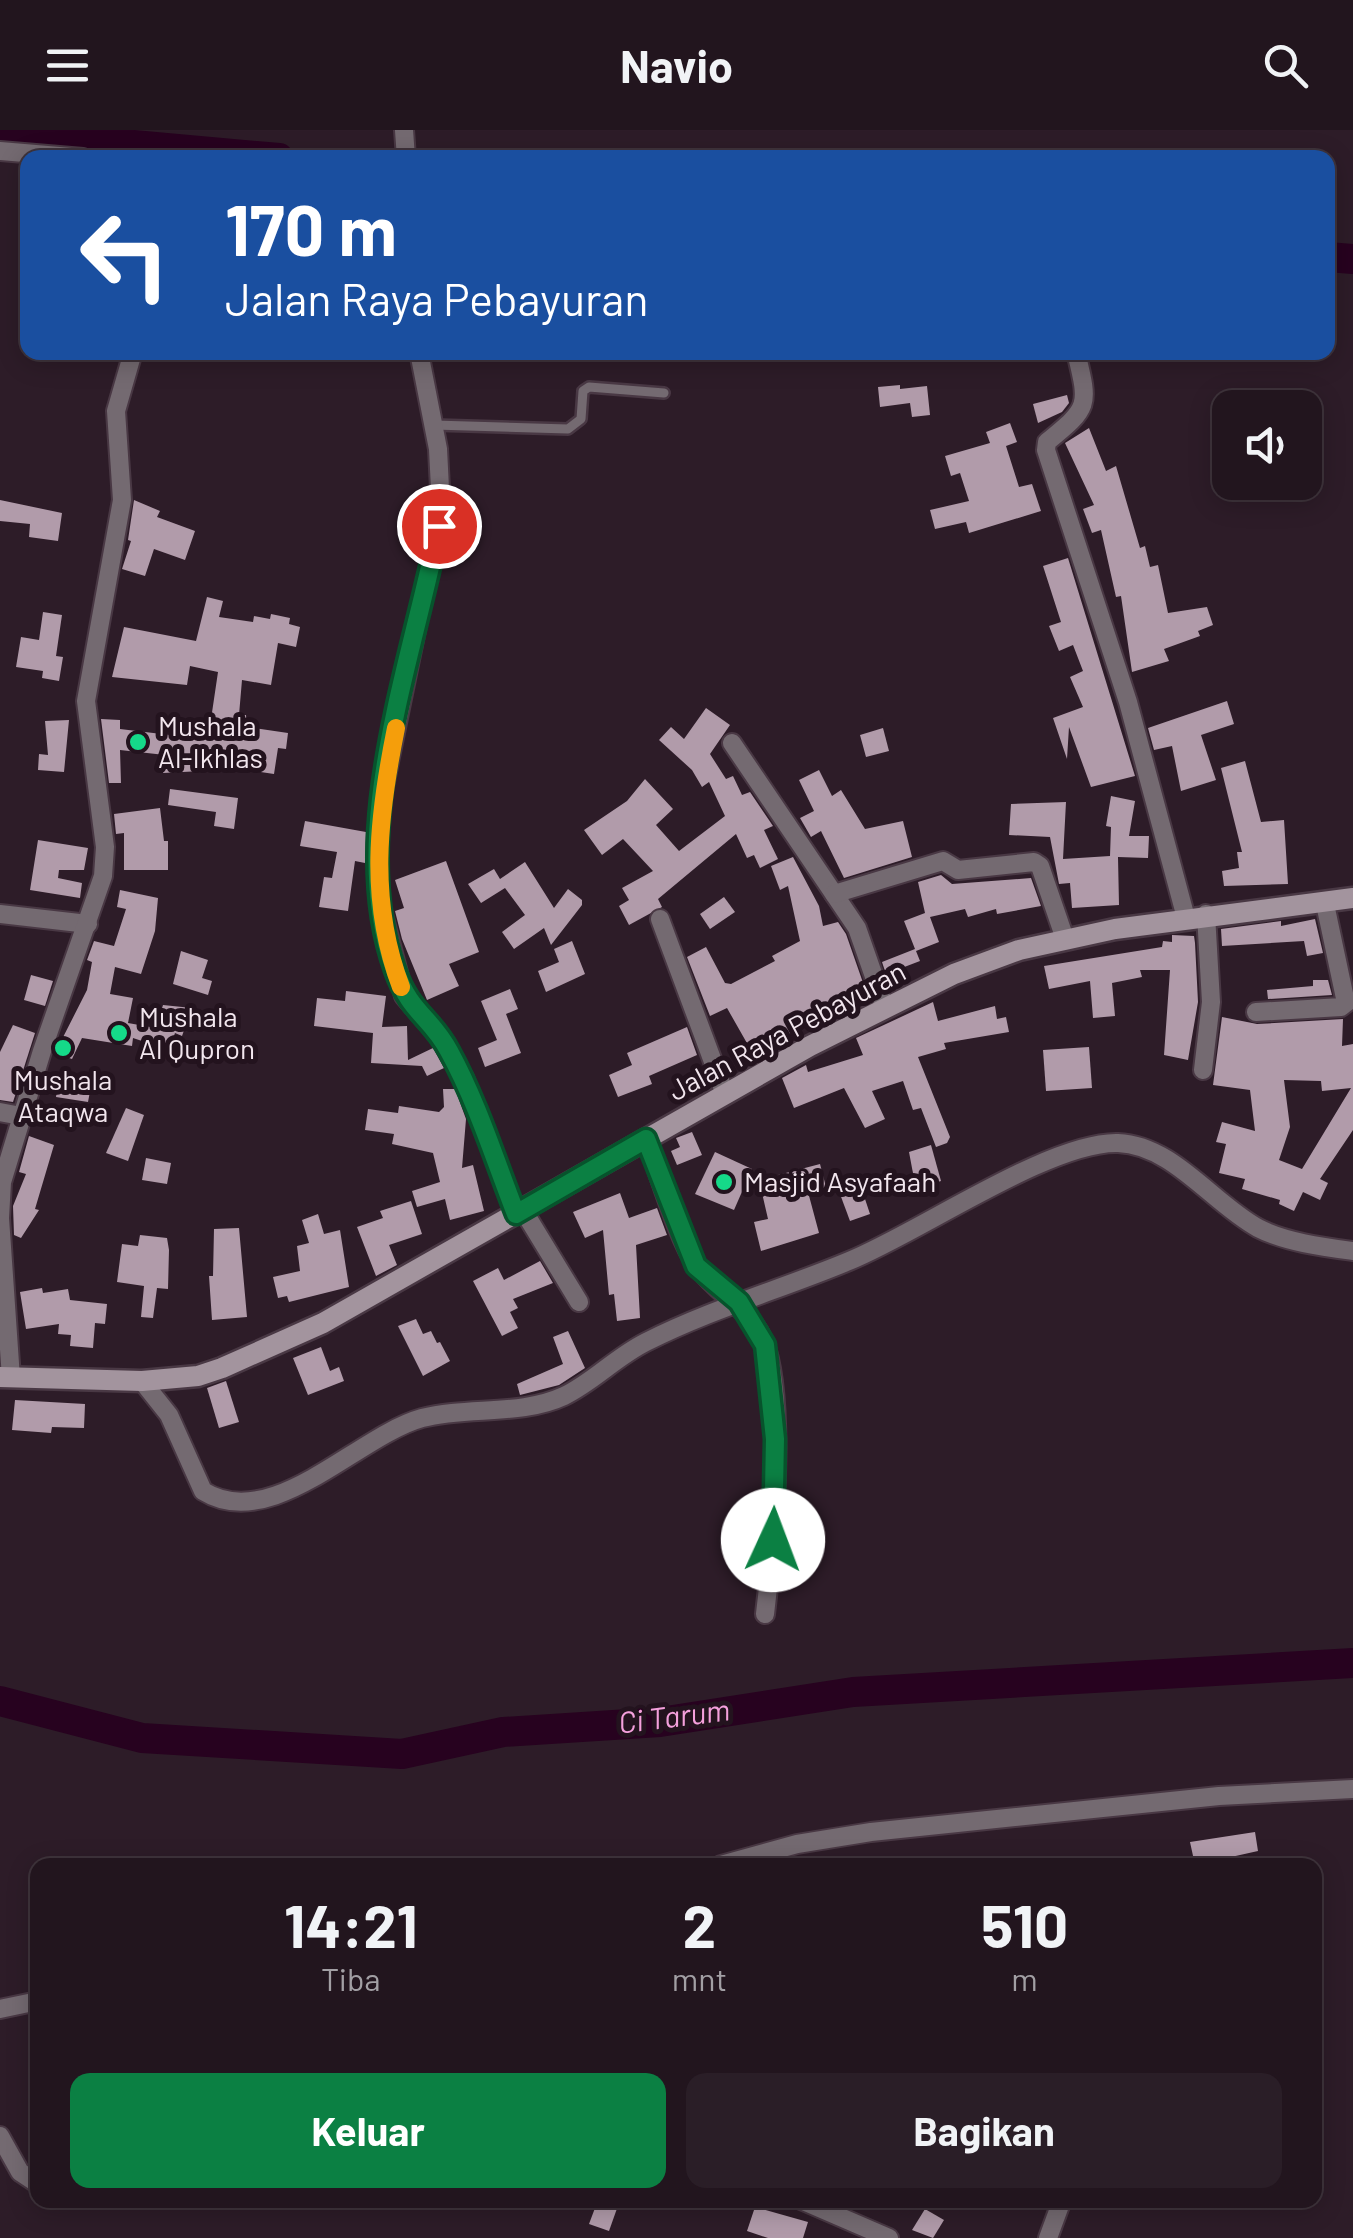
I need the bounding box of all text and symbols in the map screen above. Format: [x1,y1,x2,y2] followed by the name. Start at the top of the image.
[40,38,95,93] icon: menu
[620,38,733,92] text: Navio
[1258,38,1313,93] icon: search
[225,186,397,270] text: 170 m
[60,190,190,320] icon: left
[225,271,649,325] text: Jalan Raya Pebayuran
[1212,390,1322,500] map controls
[1212,390,1322,500] button: sound
[397,484,482,569] pin
[412,499,467,554] icon: arrive
[158,708,263,774] place label: Mushala Al-Ikhlas
[127,731,149,753] marker: Mushala Al-Ikhlas
[662,953,911,1107] street label: Jalan Raya Pebayuran
[139,999,255,1065] place label: Mushala Al Qupron
[108,1022,130,1044] marker: Mushala Al Qupron
[52,1037,74,1059] marker: Mushala Ataqwa
[14,1062,112,1128] place label: Mushala Ataqwa
[744,1164,936,1198] place label: Masjid Asyafaah
[713,1171,735,1193] marker: Masjid Asyafaah
[721,1488,825,1592] position arrow
[616,1690,732,1740] water label: Ci Tarum
[284,1888,418,1960] text: 14:21
[683,1888,716,1960] text: 2
[981,1888,1068,1960] text: 510
[321,1959,381,1997] text: Tiba
[672,1959,727,1997] text: mnt
[1011,1959,1038,1997] text: m
[70,2073,666,2188] button: Keluar
[686,2073,1282,2188] button: Bagikan

